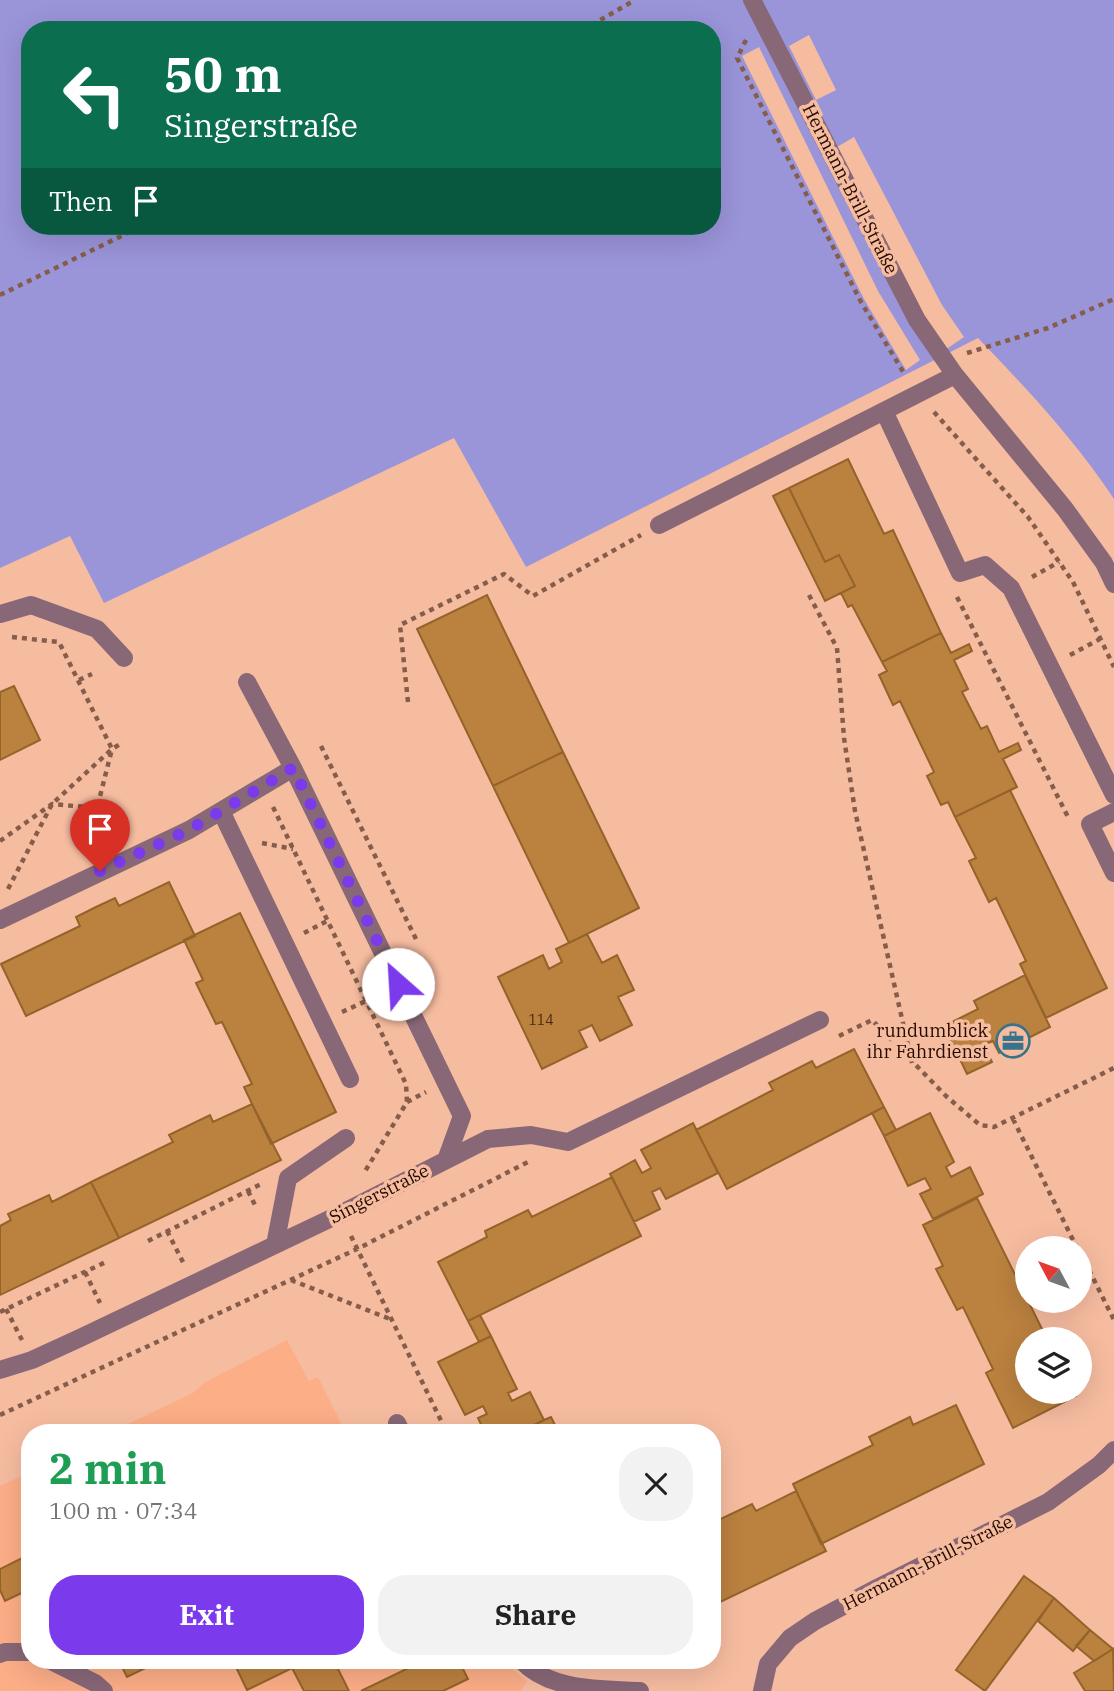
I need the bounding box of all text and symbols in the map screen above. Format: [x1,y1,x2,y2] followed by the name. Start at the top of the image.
[164,42,282,105] text: 50 m
[49,49,140,140] icon: left
[798,100,903,278] street label: Hermann-Brill-Straße
[164,104,358,146] text: Singerstraße
[127,182,165,220] icon: arrive
[49,184,113,218] text: Then
[70,799,130,871] pin
[81,810,119,848] icon: arrive
[361,947,435,1021] position arrow
[528,1011,554,1029] house number: 114
[867,1019,988,1063] place label: rundumblick ihr Fahrdienst
[994,1022,1032,1060] office icon: rundumblick ihr Fahrdienst
[325,1159,433,1229] street label: Singerstraße
[1015,1236,1092,1312] north arrow
[1015,1236,1092,1404] map controls
[1015,1327,1092,1404] button: layers
[49,1441,167,1496] text: 2 min
[619,1447,693,1521] button: close
[49,1495,198,1525] text: 100 m · 07:34
[839,1510,1017,1615] street label: Hermann-Brill-Straße
[49,1575,364,1655] button: Exit
[378,1575,693,1655] button: Share

